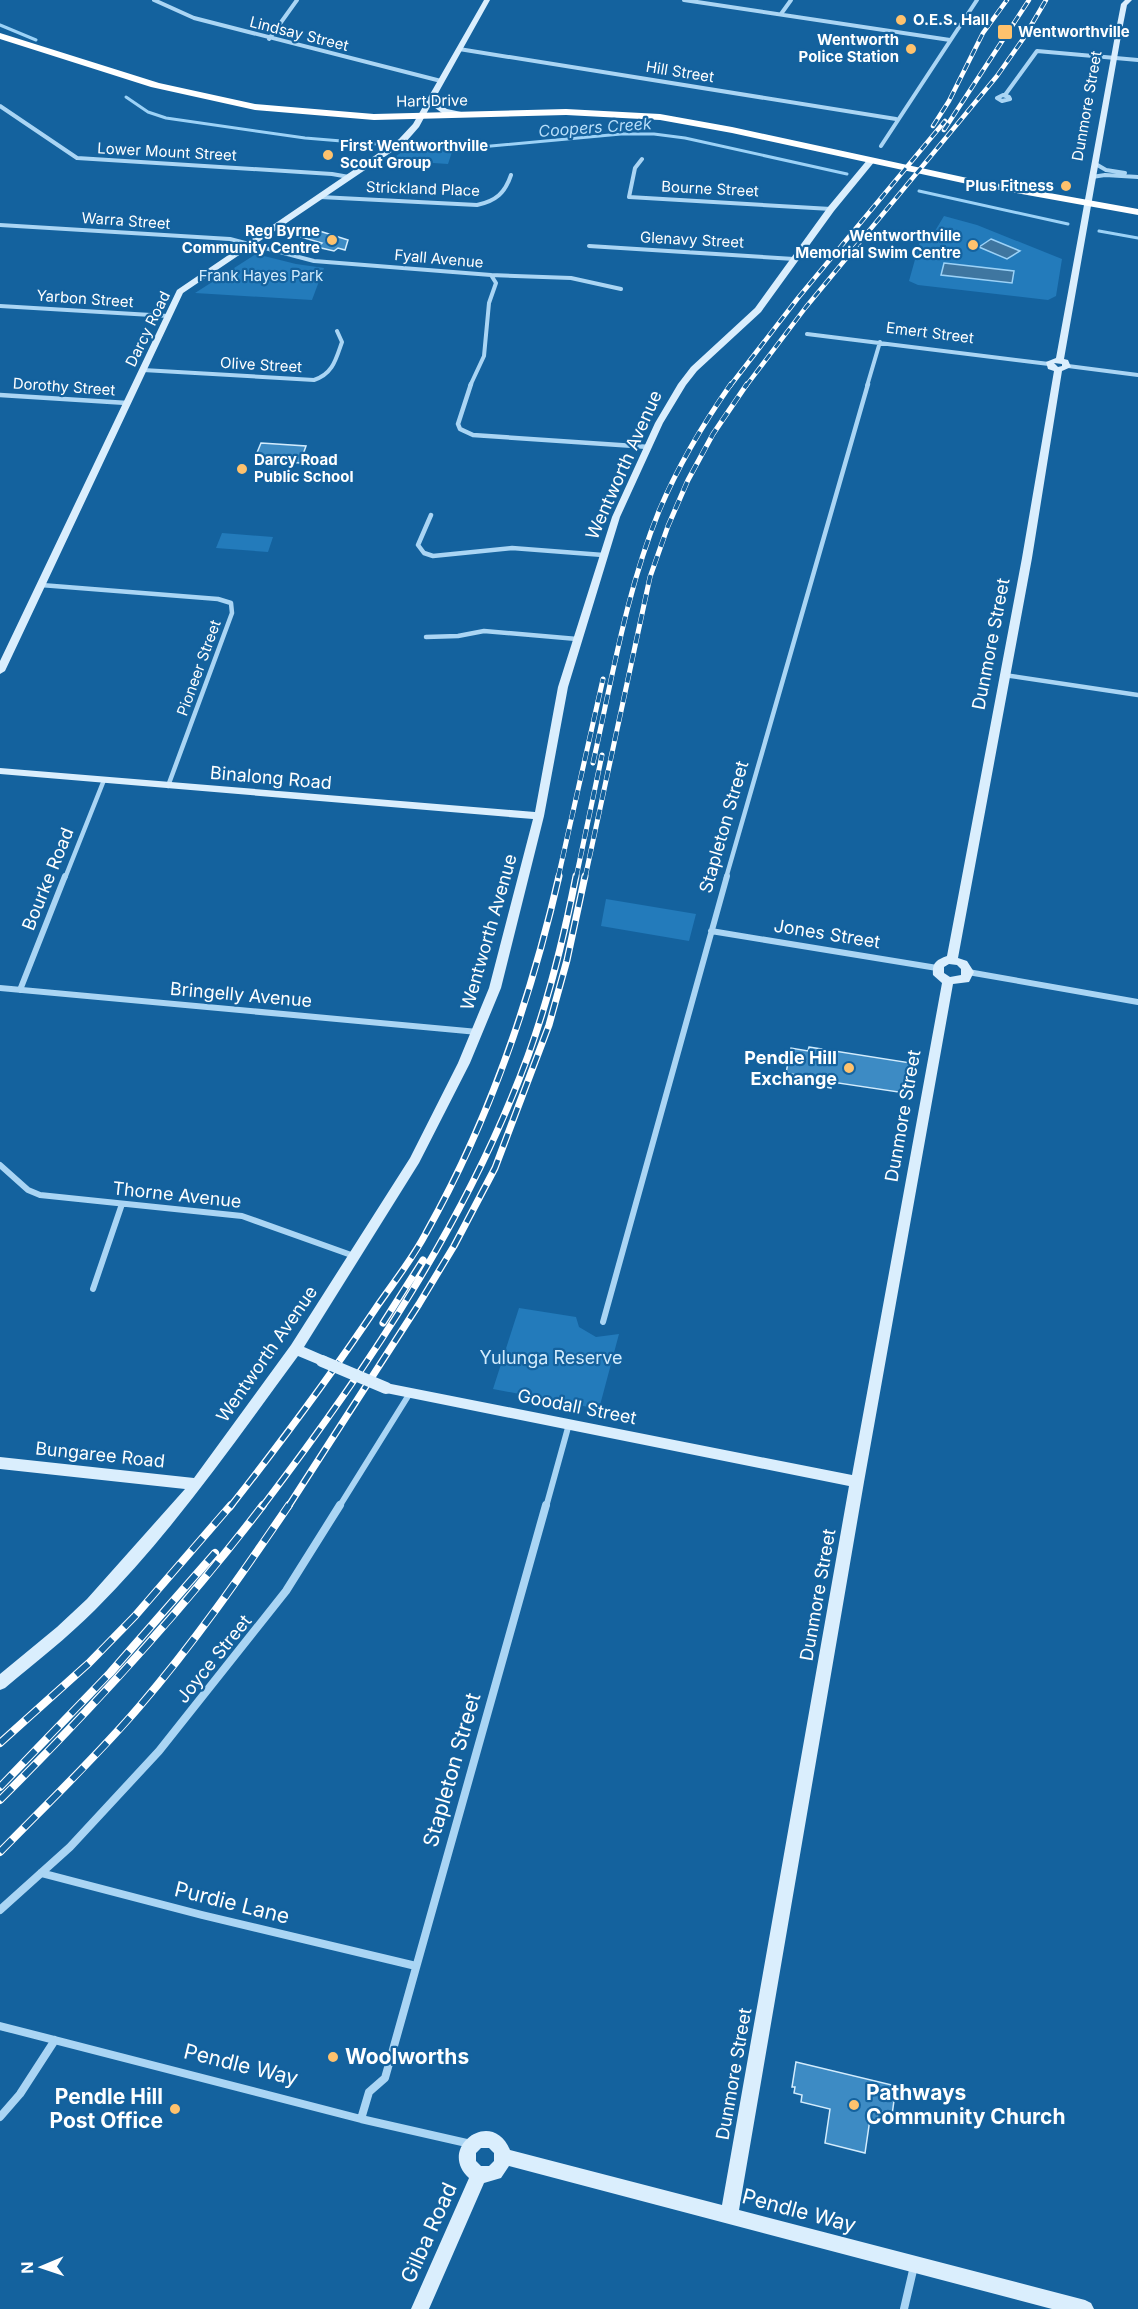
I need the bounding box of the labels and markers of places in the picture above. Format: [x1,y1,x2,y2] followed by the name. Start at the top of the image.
[913,10,989,29] place label: O.E.S. Hall
[894,13,908,27] marker: O.E.S. Hall
[1018,22,1130,41] place label: Wentworthville
[996,23,1014,41] marker: Wentworthville
[799,30,899,66] place label: Wentworth Police Station
[904,42,918,56] marker: Wentworth Police Station
[340,136,488,172] place label: First Wentworthville Scout Group
[321,148,335,162] marker: First Wentworthville Scout Group
[965,176,1054,195] place label: Plus Fitness
[1059,179,1073,193] marker: Plus Fitness
[182,221,320,257] place label: Reg Byrne Community Centre
[795,226,961,262] place label: Wentworthville Memorial Swim Centre
[325,233,339,247] marker: Reg Byrne Community Centre
[966,238,980,252] marker: Wentworthville Memorial Swim Centre
[254,450,353,486] place label: Darcy Road Public School
[235,462,249,476] marker: Darcy Road Public School
[744,1047,837,1089] place label: Pendle Hill Exchange
[842,1061,856,1075] marker: Pendle Hill Exchange
[345,2044,469,2069] place label: Woolworths
[326,2050,340,2064] marker: Woolworths
[866,2080,1066,2129] place label: Pathways Community Church
[50,2084,163,2133] place label: Pendle Hill Post Office
[847,2098,861,2112] marker: Pathways Community Church
[168,2102,182,2116] marker: Pendle Hill Post Office

